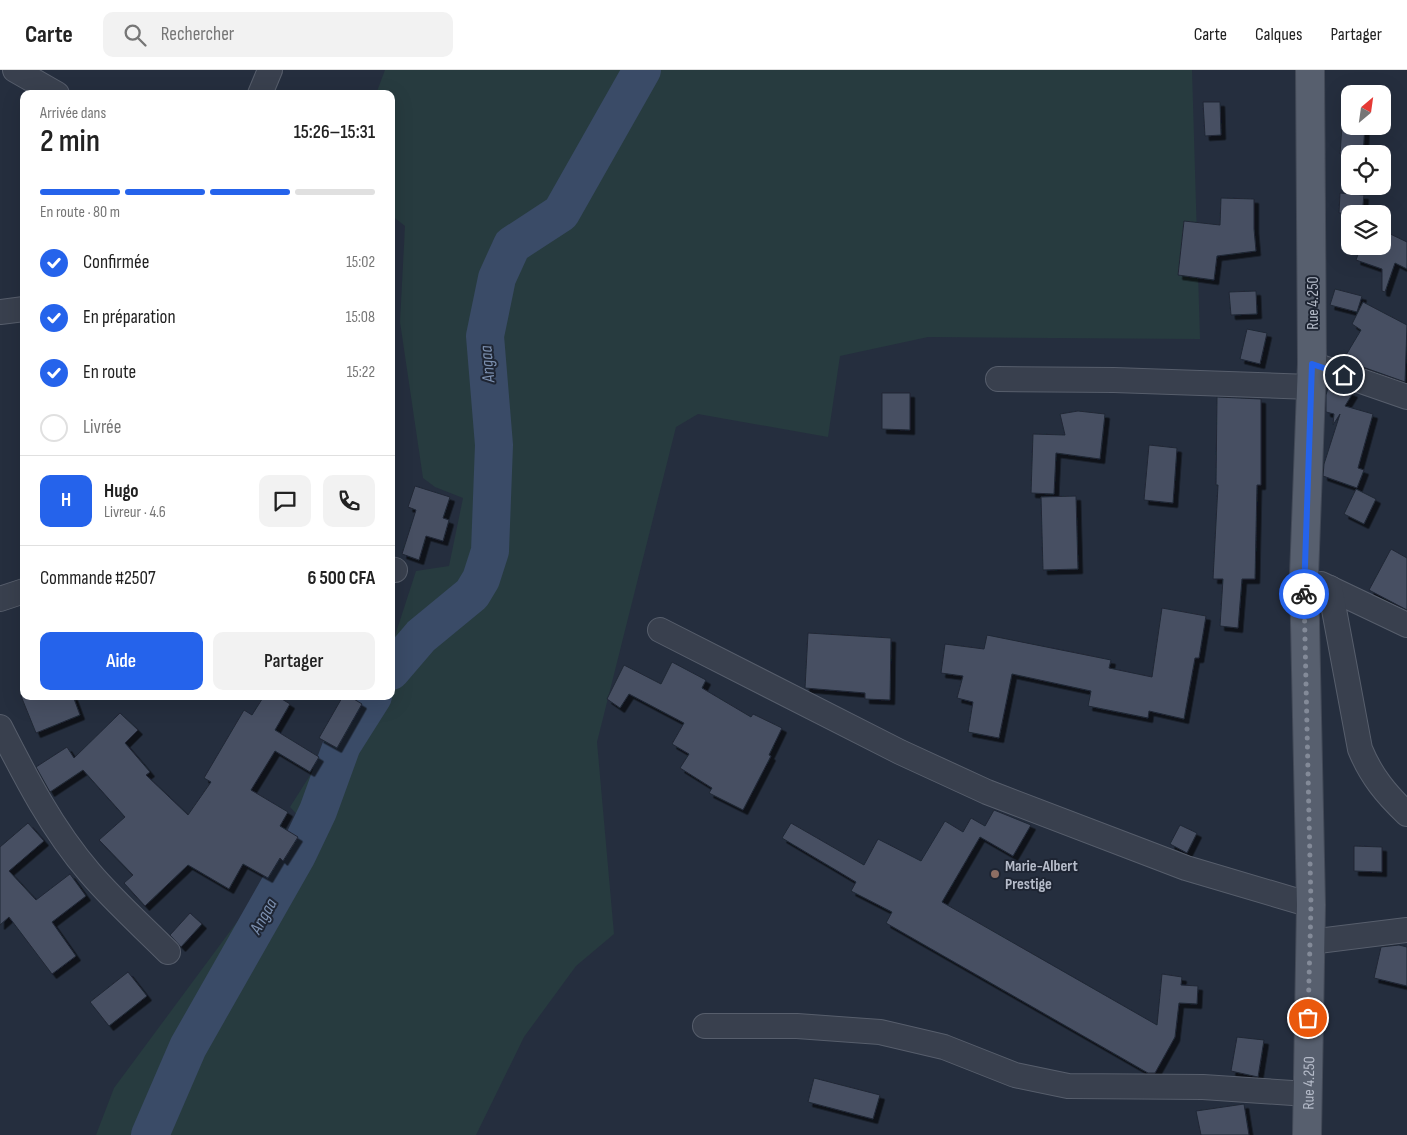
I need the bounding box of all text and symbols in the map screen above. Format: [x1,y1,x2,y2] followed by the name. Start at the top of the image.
[103,12,453,57] search box
[25,20,73,49] text: Carte
[121,21,149,49] icon: search
[161,23,234,46] text: Rechercher
[1194,24,1227,45] text: Carte
[1255,24,1302,45] text: Calques
[1330,24,1382,45] text: Partager
[1341,85,1391,135] north arrow
[1341,85,1391,255] map controls
[40,104,106,123] text: Arrivée dans
[294,121,375,144] text: 15:26–15:31
[40,122,100,161] text: 2 min
[1341,145,1391,195] button: locate
[40,203,120,222] text: En route · 80 m
[1341,205,1391,255] button: layers
[40,249,68,277] icon: check
[83,251,149,274] text: Confirmée
[346,253,375,272] text: 15:02
[1304,276,1323,330] street label: Rue 4.250
[40,304,68,332] icon: check
[83,306,176,329] text: En préparation
[346,308,375,327] text: 15:08
[475,344,500,384] water label: Angaa
[1323,354,1365,396] pin
[40,359,68,387] icon: check
[83,361,136,384] text: En route
[1330,361,1358,389] icon: home
[347,363,375,382] text: 15:22
[83,416,121,439] text: Livrée
[259,475,311,527] button: chat
[323,475,375,527] button: phone
[104,480,139,503] text: Hugo
[61,489,71,512] text: H
[104,503,166,522] text: Livreur · 4.6
[40,567,155,590] text: Commande #2507
[307,567,375,590] text: 6 500 CFA
[1279,569,1329,619] courier
[1290,580,1318,608] icon: bike
[40,632,203,690] button: Aide
[213,632,375,690] button: Partager
[1005,857,1078,894] place label: Marie-Albert Prestige
[989,868,1001,880] marker: Marie-Albert Prestige
[245,894,282,939] water label: Angaa
[1287,997,1329,1039] pin
[1294,1004,1322,1032] icon: bag
[1299,1056,1319,1110] street label: Rue 4.250

